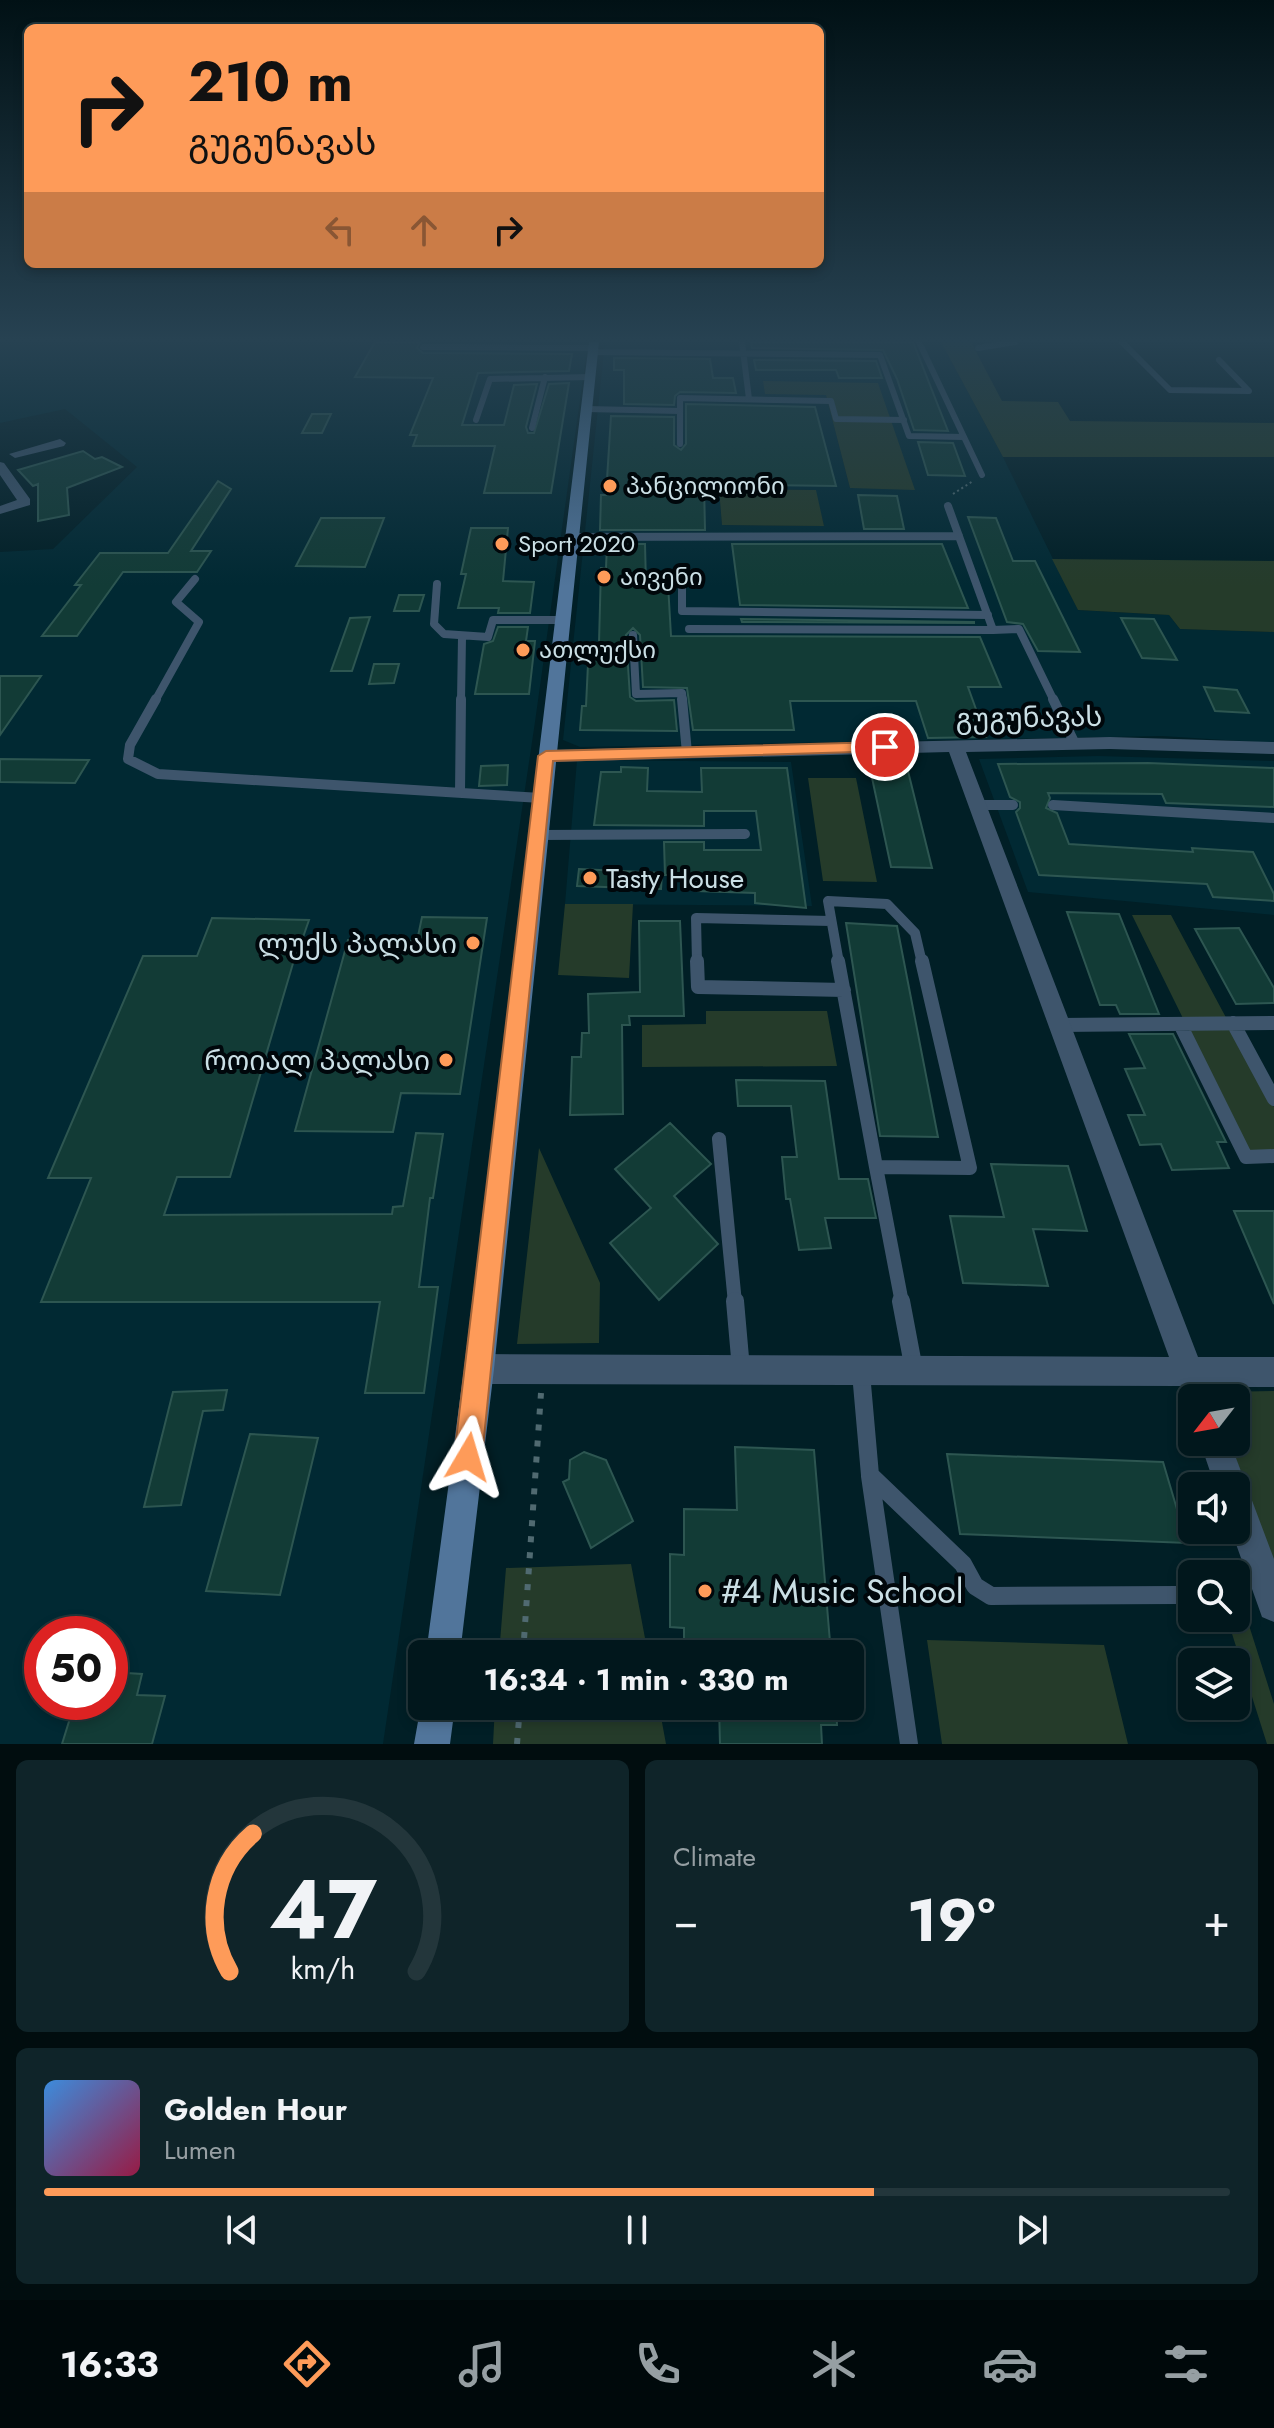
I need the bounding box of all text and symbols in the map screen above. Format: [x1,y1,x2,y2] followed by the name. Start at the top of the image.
[188,41,353,122] text: 210 m
[56,56,160,160] icon: right
[188,116,377,168] text: გუგუნავას
[318,208,362,252] icon: left
[402,208,446,252] icon: ahead
[486,208,530,252] icon: right
[626,468,785,503] place label: პანცილიონი
[601,477,619,495] marker: პანცილიონი
[518,526,635,561] place label: Sport 2020
[493,535,511,553] marker: Sport 2020
[620,559,703,594] place label: აივენი
[595,568,613,586] marker: აივენი
[539,632,656,667] place label: ათლუქსი
[514,641,532,659] marker: ათლუქსი
[955,696,1103,739] street label: გუგუნავას
[851,713,919,781] pin
[863,725,907,769] icon: arrive
[606,858,744,899] place label: Tasty House
[581,869,599,887] marker: Tasty House
[258,923,457,964] place label: ლუქს პალასი
[464,934,482,952] marker: ლუქს პალასი
[204,1040,430,1081] place label: როიალ პალასი
[437,1051,455,1069] marker: როიალ პალასი
[1178,1384,1250,1456] north arrow
[1178,1384,1250,1720] map controls
[426,1415,510,1499] position arrow
[1178,1472,1250,1544] button: sound
[1178,1560,1250,1632] button: search
[721,1567,964,1616] place label: #4 Music School
[696,1582,714,1600] marker: #4 Music School
[24,1616,128,1720] speed limit sign: 50
[1178,1648,1250,1720] button: layers
[483,1658,789,1701] text: 16:34 · 1 min · 330 m
[673,1838,756,1876] text: Climate
[268,1849,377,1969] text: 47
[907,1877,995,1964] text: 19°
[673,1889,699,1953] text: −
[1203,1889,1230,1953] text: +
[290,1948,355,1990] text: km/h
[164,2088,347,2131] text: Golden Hour
[164,2131,236,2169] text: Lumen
[220,2208,264,2252] icon: previous
[615,2208,659,2252] icon: pause
[1010,2208,1054,2252] icon: next
[279,2336,335,2392] icon: directions
[454,2336,510,2392] icon: music
[630,2336,686,2392] icon: phone
[806,2336,862,2392] icon: climate
[982,2336,1038,2392] icon: car
[1158,2336,1214,2392] icon: filters
[60,2338,159,2390] text: 16:33

